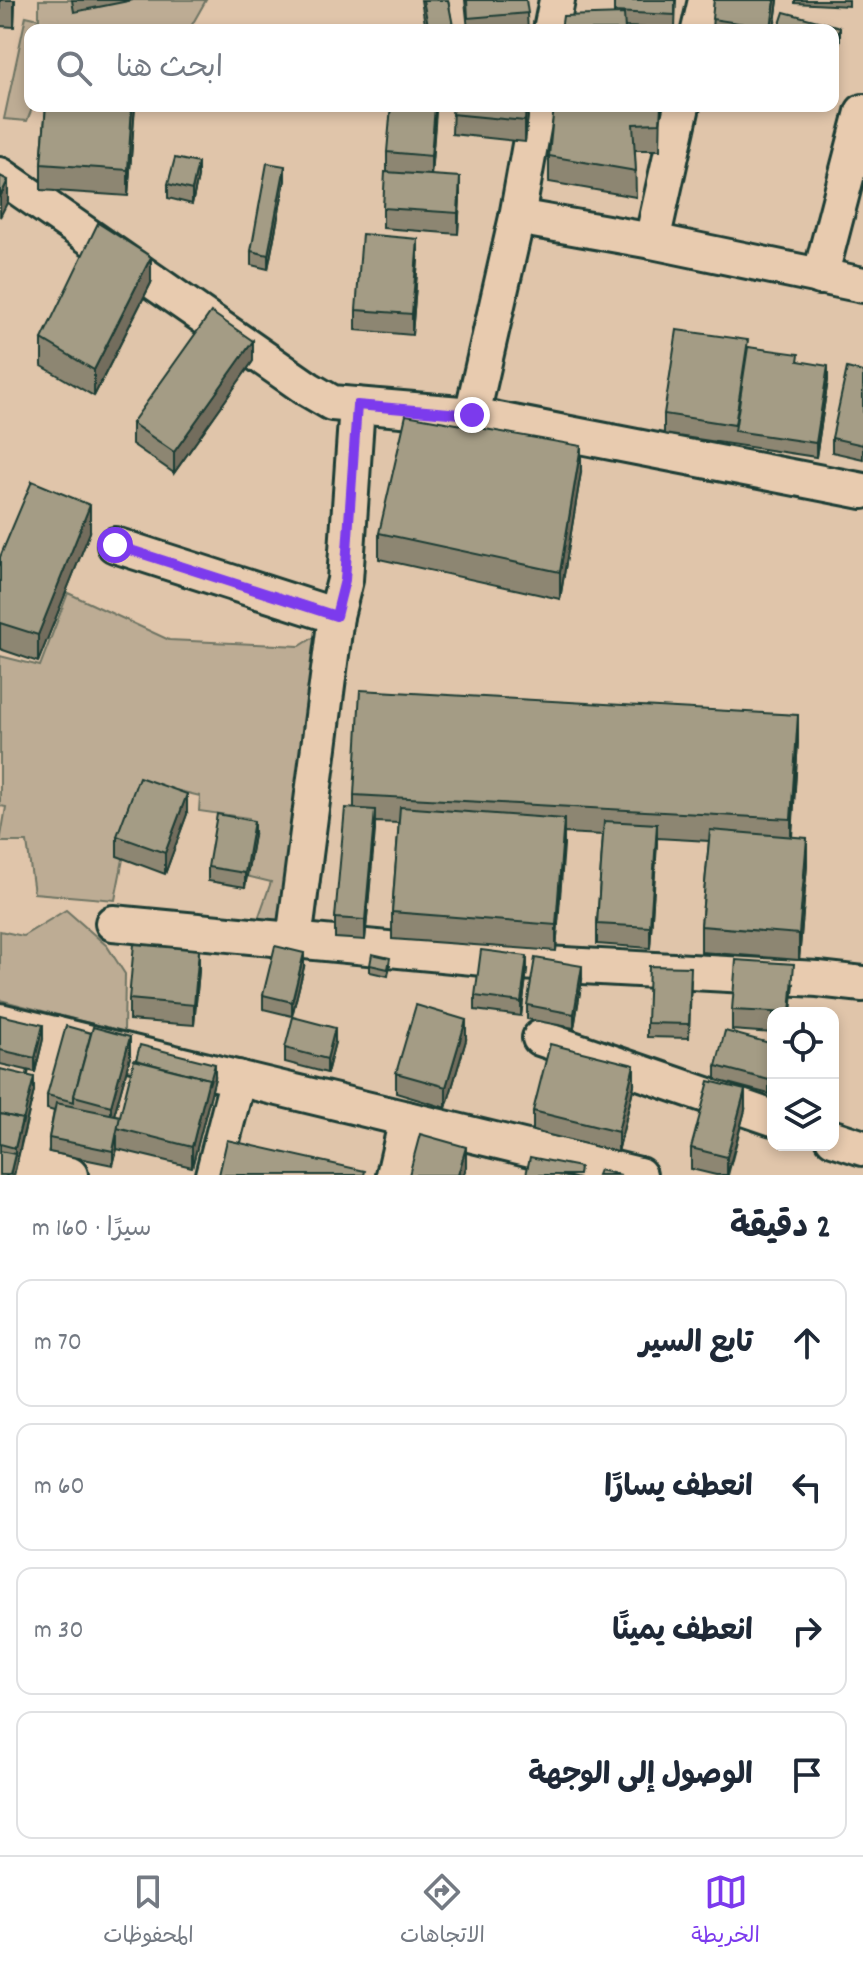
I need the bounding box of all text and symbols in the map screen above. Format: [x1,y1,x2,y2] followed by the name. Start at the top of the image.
[24,24,839,112] search box
[52,46,96,90] icon: search
[116,49,223,92] text: ابحث هنا
[454,397,490,433] route end
[97,527,133,563] route start
[767,1007,839,1151] map controls
[767,1007,839,1079] button: locate
[767,1079,839,1151] button: layers
[730,1205,831,1254] text: 2 دقيقة
[32,1211,152,1248] text: سيرًا · 160 m
[785,1321,829,1365] icon: ahead
[639,1324,753,1367] text: تابع السير
[34,1325,82,1362] text: 70 m
[785,1465,829,1509] icon: left
[604,1468,753,1511] text: انعطف يسارًا
[34,1469,85,1506] text: 60 m
[785,1609,829,1653] icon: right
[612,1612,753,1655] text: انعطف يمينًا
[34,1613,84,1650] text: 30 m
[785,1753,829,1797] icon: arrive
[528,1756,753,1799] text: الوصول إلى الوجهة
[103,1870,194,1954] tab: المحفوظات
[400,1870,485,1954] tab: الاتجاهات
[691,1870,760,1954] tab: الخريطة

